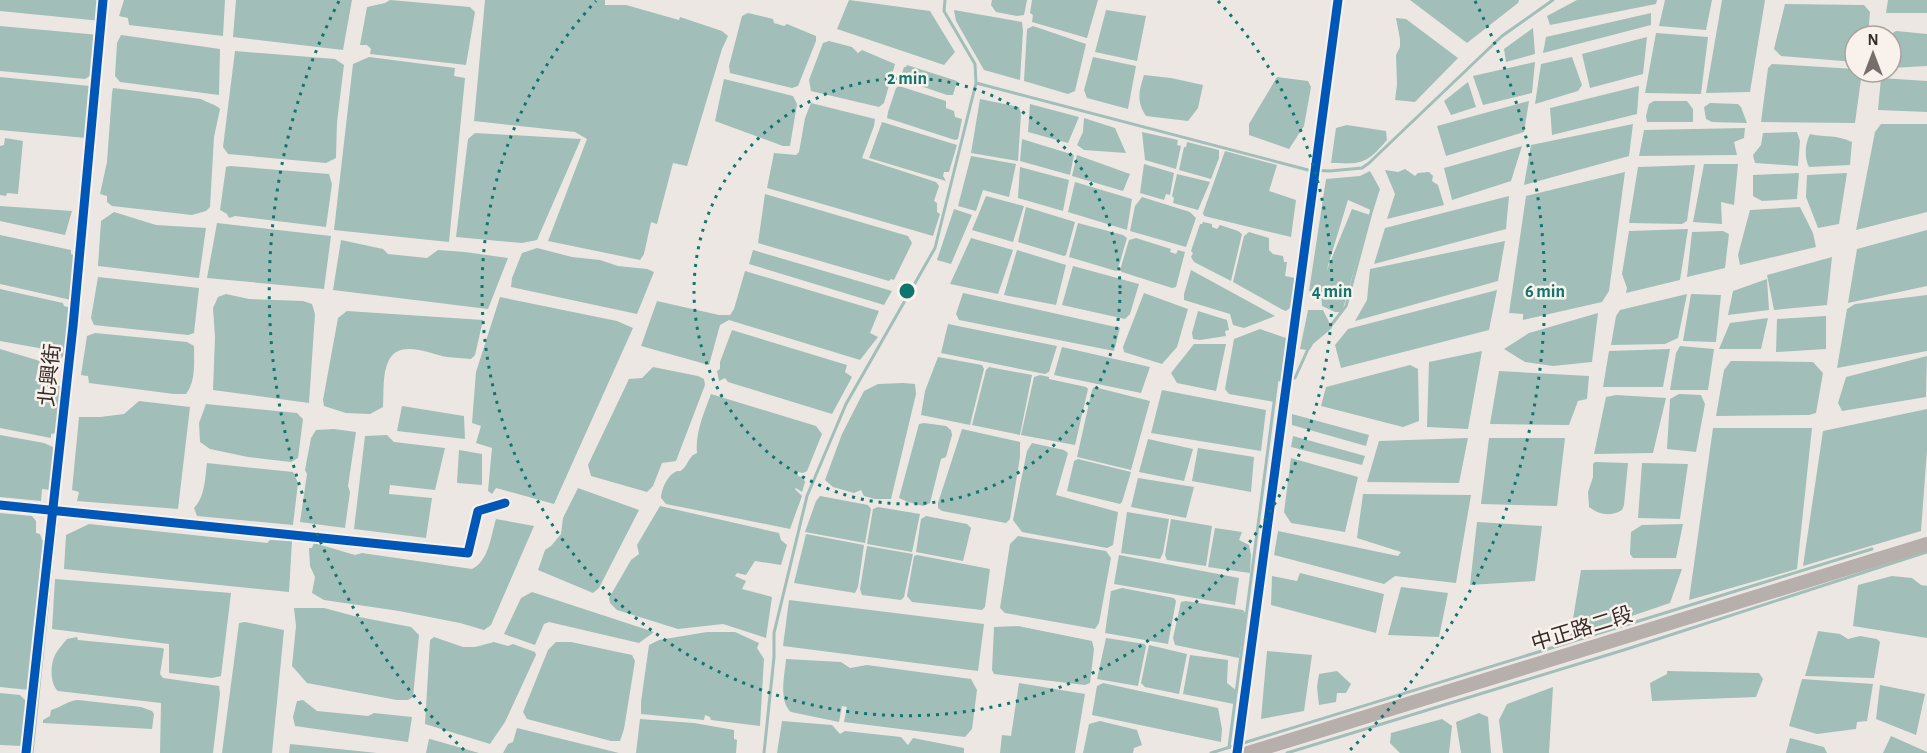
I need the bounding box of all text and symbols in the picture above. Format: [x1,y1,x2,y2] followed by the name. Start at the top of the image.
[1843,24,1903,84] north arrow
[1867,32,1879,48] text: N
[887,70,927,88] text: 2 min
[897,281,917,301] centre of rings
[1312,283,1352,301] text: 4 min
[1525,283,1565,301] text: 6 min
[35,342,64,407] street label: 北興街
[1528,603,1635,654] street label: 中正路二段

